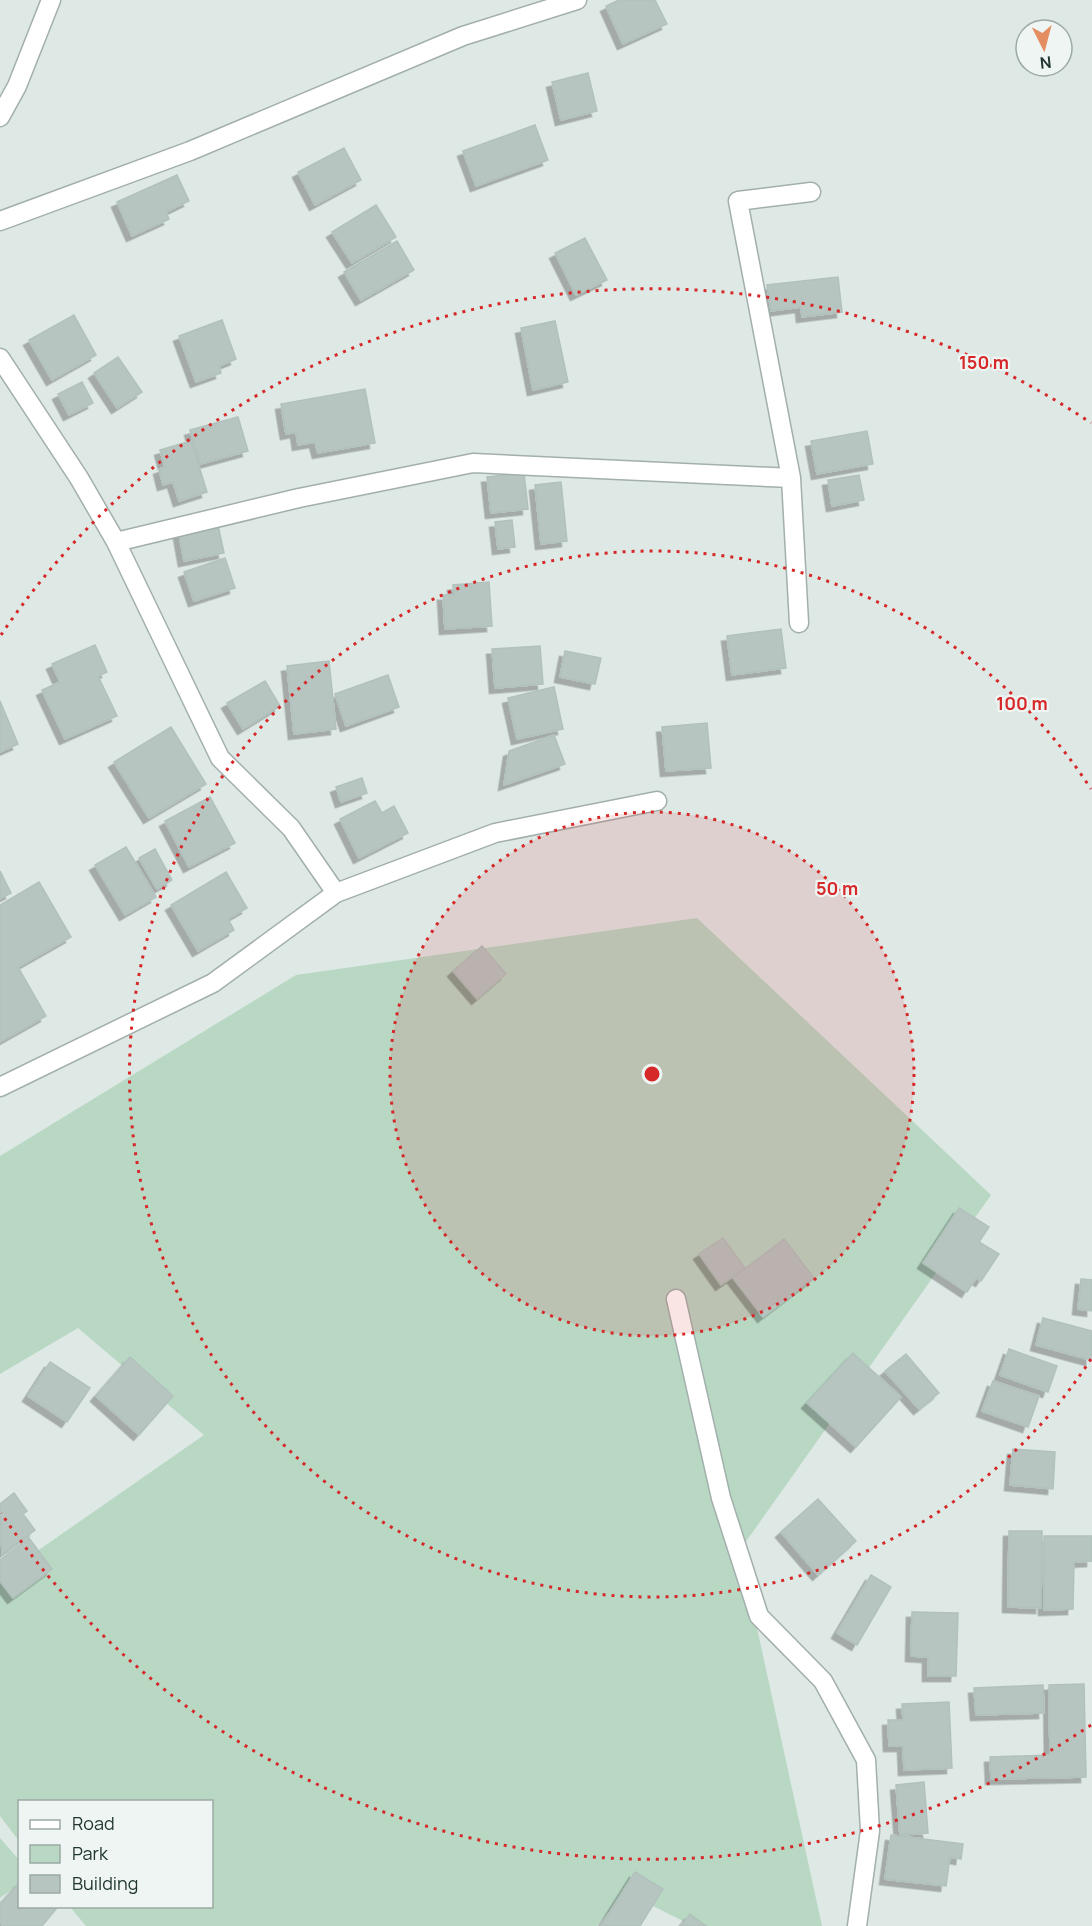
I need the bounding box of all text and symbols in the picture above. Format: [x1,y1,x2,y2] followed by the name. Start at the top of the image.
[1014,18,1074,78] north arrow
[1039,51,1052,74] text: N
[959,350,1009,374] text: 150 m
[996,691,1048,715] text: 100 m
[816,876,858,900] text: 50 m
[642,1064,662,1084] centre of rings
[18,1800,213,1908] legend
[72,1811,115,1835] text: Road
[72,1841,109,1865] text: Park
[72,1871,138,1895] text: Building

